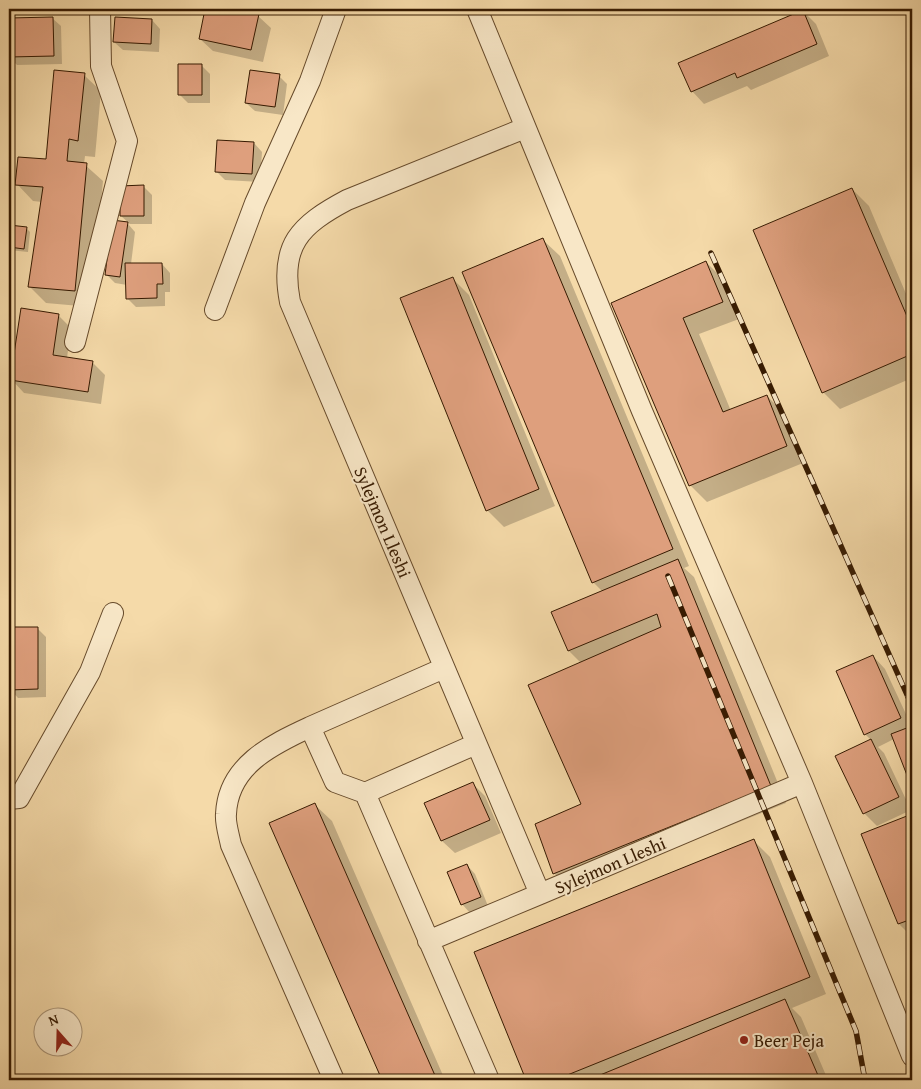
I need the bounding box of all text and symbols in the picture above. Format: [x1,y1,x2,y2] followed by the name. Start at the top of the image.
[347,462,419,582] street label: Sylejmon Lleshi
[550,829,670,901] street label: Sylejmon Lleshi
[32,1006,82,1056] north arrow
[46,1009,62,1031] text: N
[754,1027,824,1054] place label: Beer Peja
[738,1034,750,1046] marker: Beer Peja

